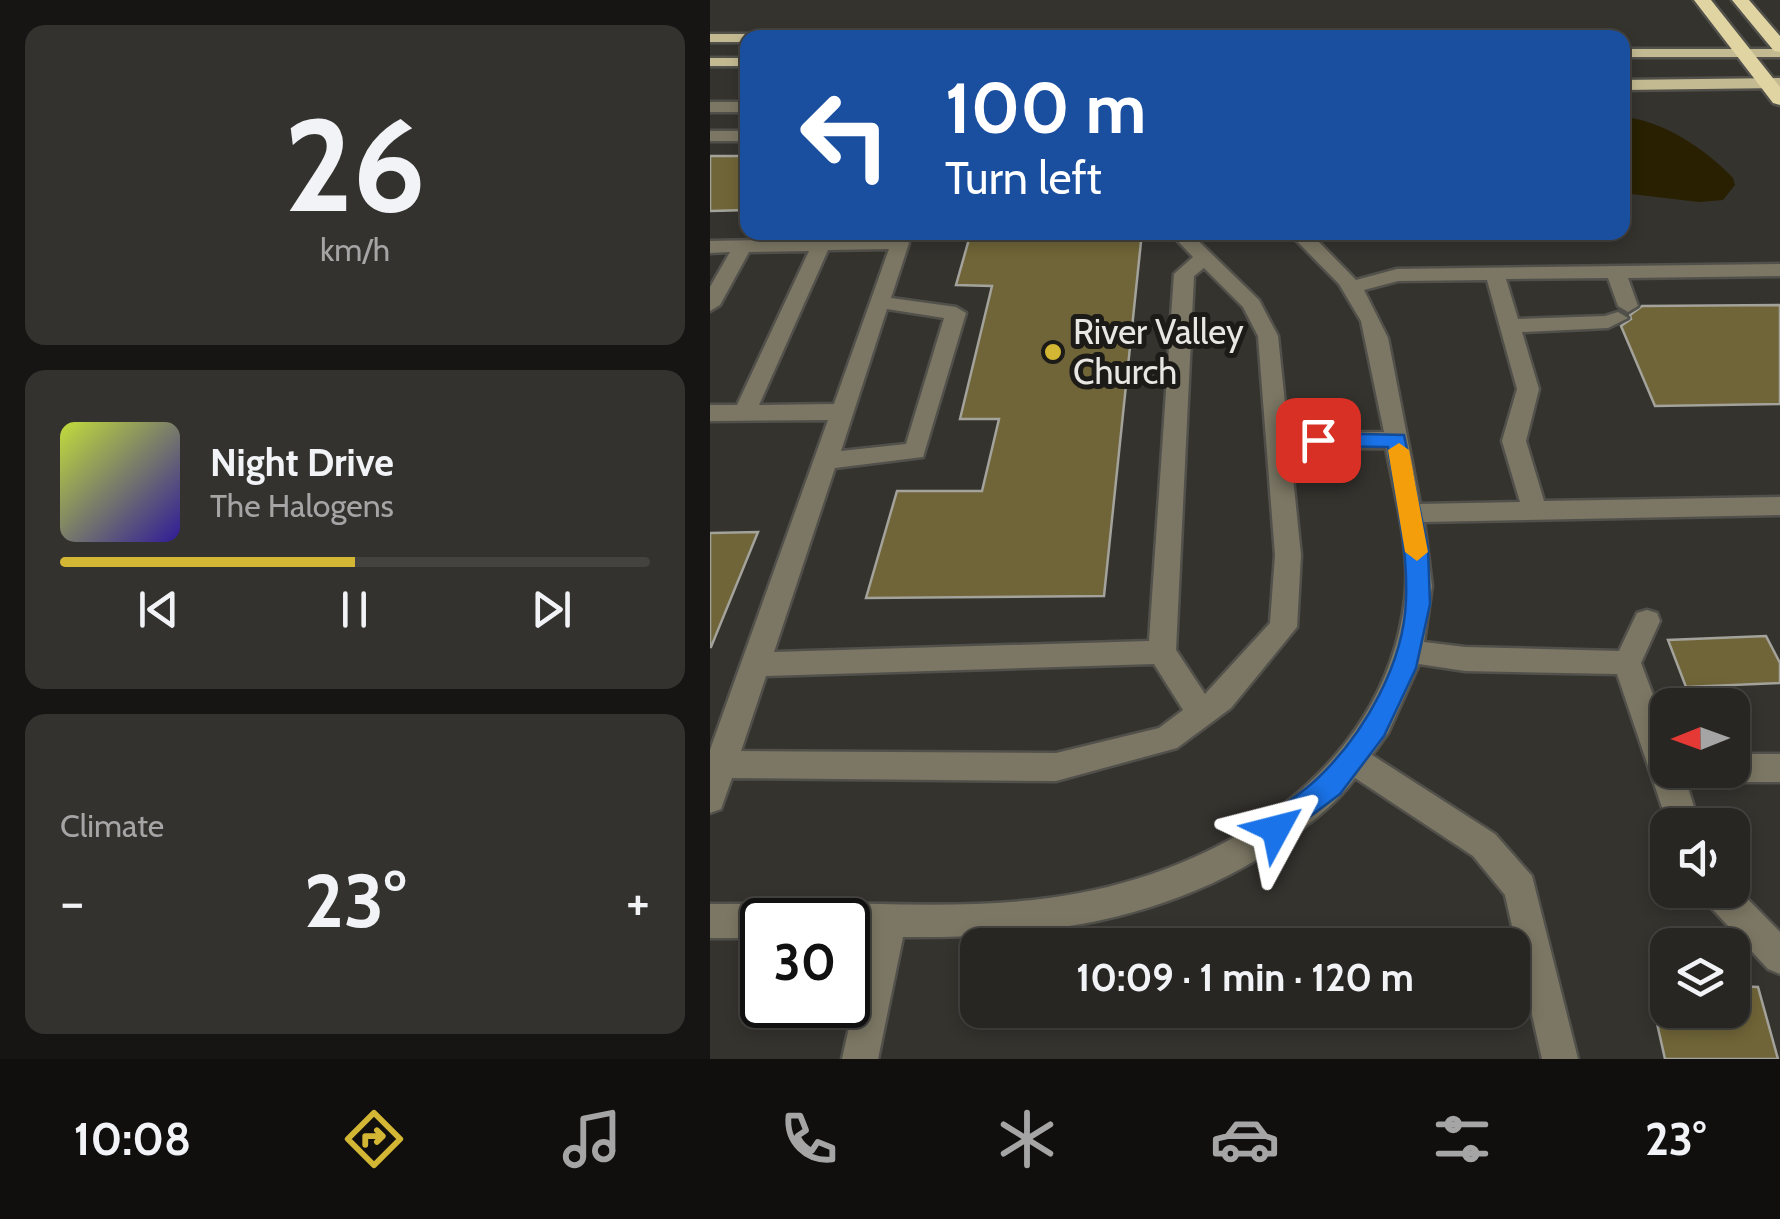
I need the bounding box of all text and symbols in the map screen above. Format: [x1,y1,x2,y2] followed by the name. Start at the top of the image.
[945,65,1146,151] text: 100 m
[780,70,910,200] icon: left
[284,86,426,244] text: 26
[945,151,1102,205] text: Turn left
[320,230,390,269] text: km/h
[1073,310,1244,393] place label: River Valley Church
[1042,341,1064,363] marker: River Valley Church
[1276,398,1361,483] pin
[1291,413,1346,468] icon: arrive
[210,439,394,486] text: Night Drive
[210,486,394,525] text: The Halogens
[131,582,186,637] icon: previous
[327,582,382,637] icon: pause
[524,582,579,637] icon: next
[1650,688,1750,788] north arrow
[1650,688,1750,1028] map controls
[1224,777,1328,881] position arrow
[60,806,164,845] text: Climate
[1650,808,1750,908] button: sound
[304,855,406,946] text: 23°
[60,868,84,935] text: −
[626,868,650,935] text: +
[740,898,870,1028] speed limit sign: 30
[1650,928,1750,1028] button: layers
[1076,954,1414,1001] text: 10:09 · 1 min · 120 m
[339,1104,409,1174] icon: directions
[557,1104,627,1174] icon: music
[774,1104,844,1174] icon: phone
[992,1104,1062,1174] icon: climate
[1210,1104,1280,1174] icon: car
[1427,1104,1497,1174] icon: filters
[74,1112,191,1166] text: 10:08
[1645,1112,1706,1166] text: 23°

